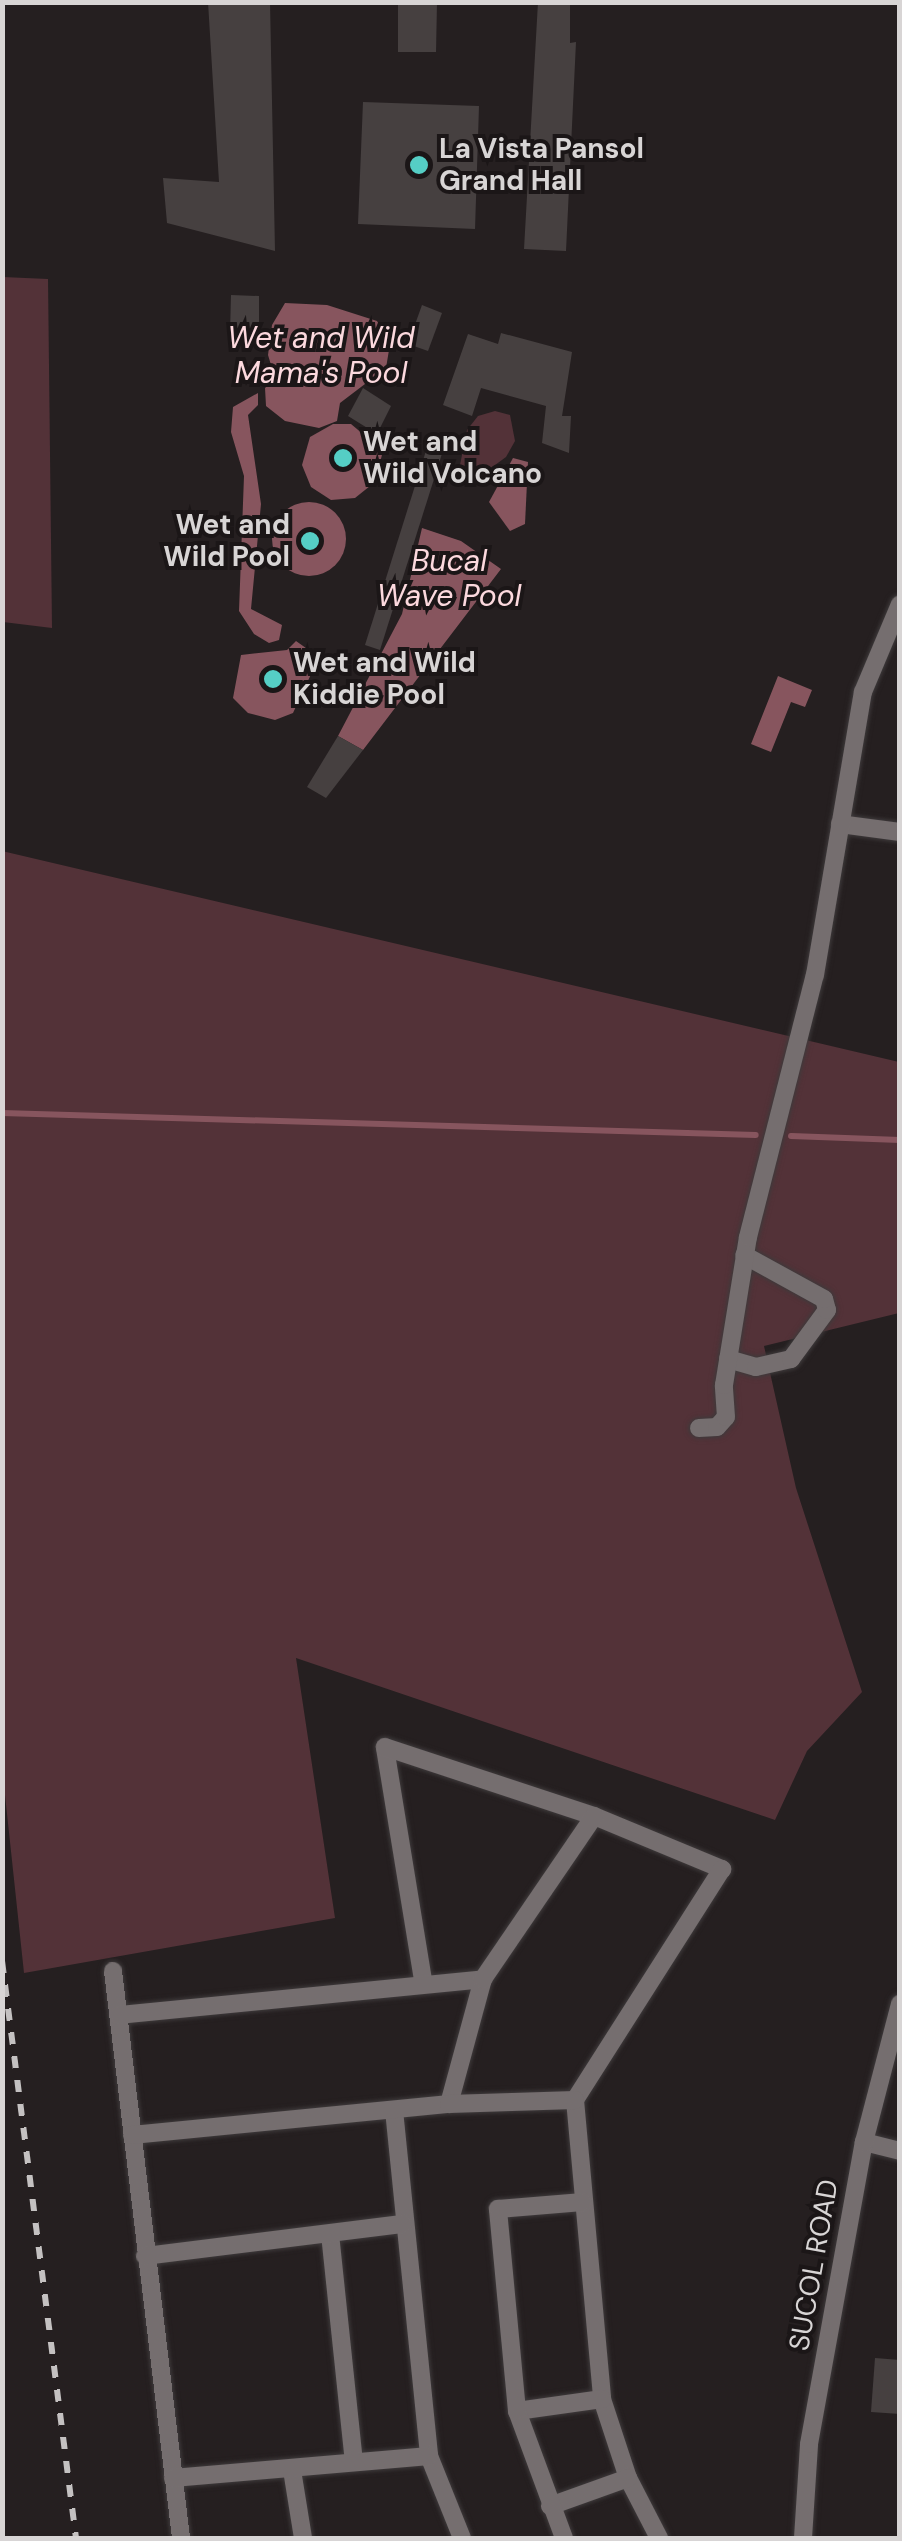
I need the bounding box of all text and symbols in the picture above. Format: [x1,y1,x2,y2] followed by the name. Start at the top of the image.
[439,132,644,198] place label: La Vista Pansol Grand Hall
[408,154,430,176] marker: La Vista Pansol Grand Hall
[227,320,415,390] water label: Wet and Wild Mama's Pool
[363,425,542,491] place label: Wet and Wild Volcano
[332,447,354,469] marker: Wet and Wild Volcano
[163,508,290,574] place label: Wet and Wild Pool
[299,530,321,552] marker: Wet and Wild Pool
[377,543,521,614] water label: Bucal Wave Pool
[293,646,476,712] place label: Wet and Wild Kiddie Pool
[262,668,284,690] marker: Wet and Wild Kiddie Pool
[782,2177,846,2353] street label: SUCOL ROAD

